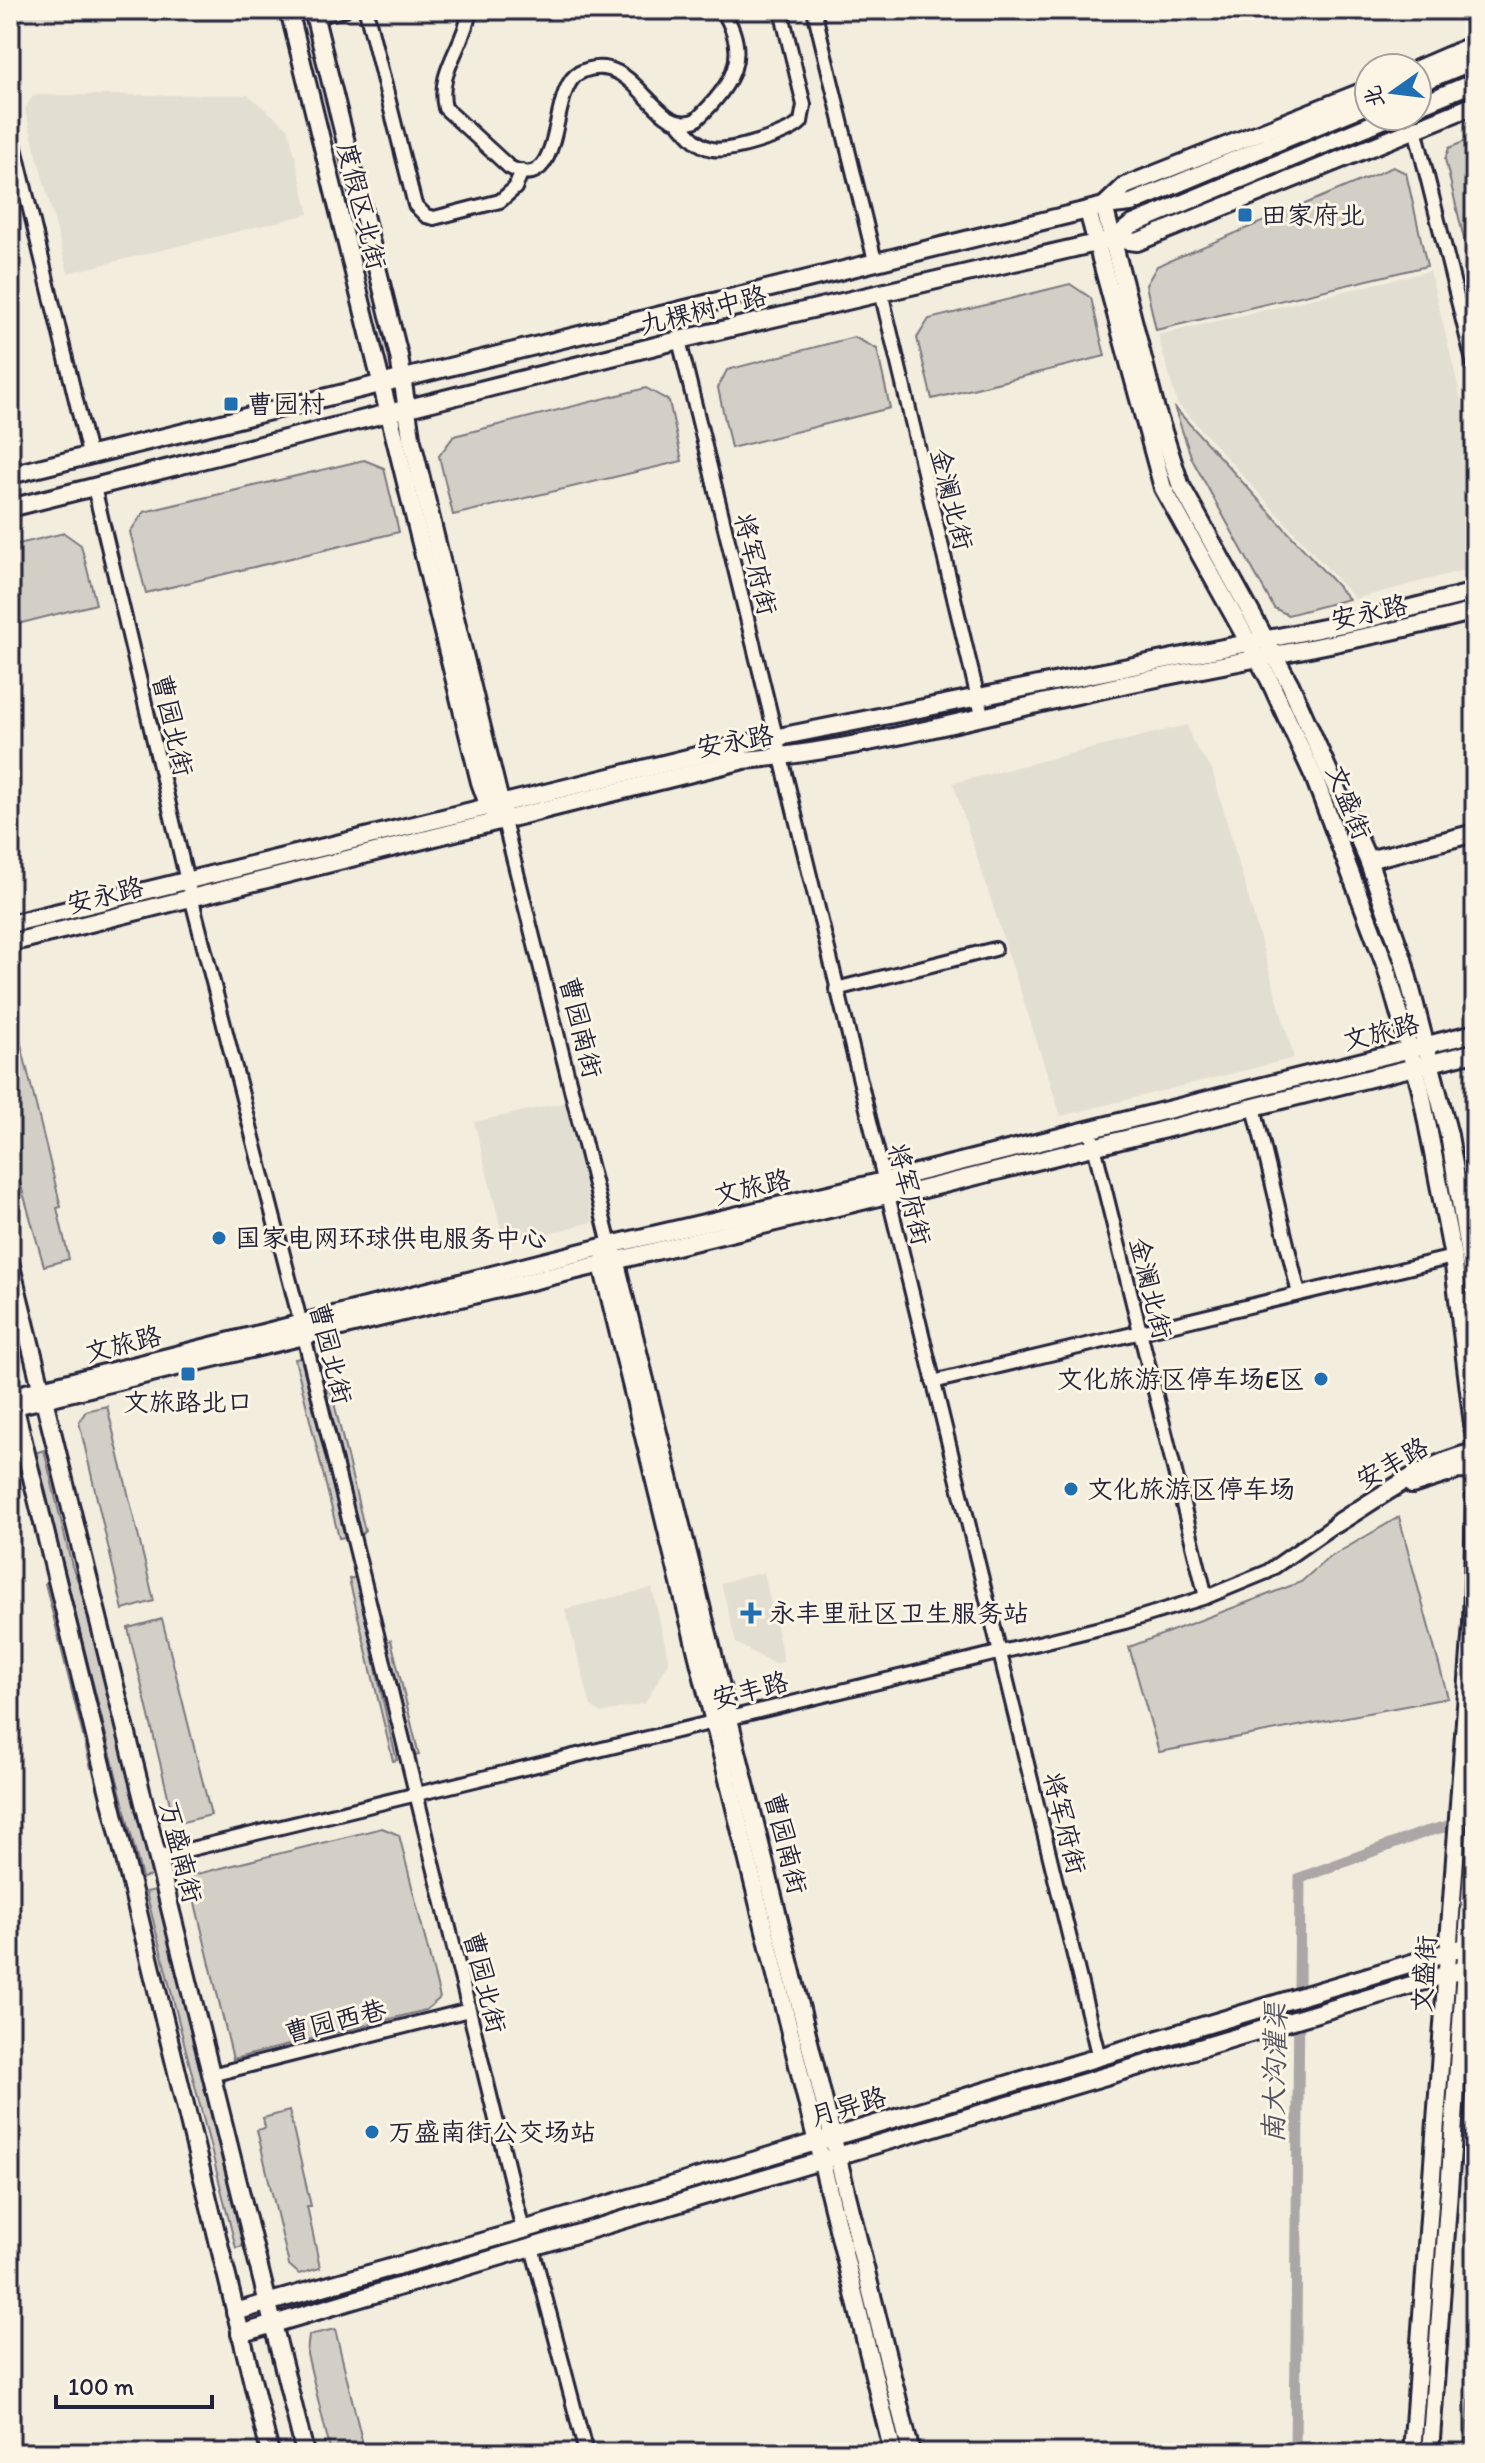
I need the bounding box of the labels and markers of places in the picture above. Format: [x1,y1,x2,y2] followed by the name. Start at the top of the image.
[1261,199,1365,231] place label: 田家府北
[1236,206,1254,224] marker: 田家府北
[247,388,325,420] place label: 曹园村
[222,395,240,413] marker: 曹园村
[235,1222,547,1254] place label: 国家电网环球供电服务中心
[210,1229,228,1247] marker: 国家电网环球供电服务中心
[1057,1363,1305,1395] place label: 文化旅游区停车场E区
[179,1365,197,1383] marker: 文旅路北口
[1312,1370,1330,1388] marker: 文化旅游区停车场E区
[123,1386,253,1418] place label: 文旅路北口
[1087,1473,1295,1505] place label: 文化旅游区停车场
[1062,1480,1080,1498] marker: 文化旅游区停车场
[769,1597,1029,1629] place label: 永丰里社区卫生服务站
[740,1602,762,1624] marker: 永丰里社区卫生服务站
[388,2116,596,2148] place label: 万盛南街公交场站
[363,2123,381,2141] marker: 万盛南街公交场站

